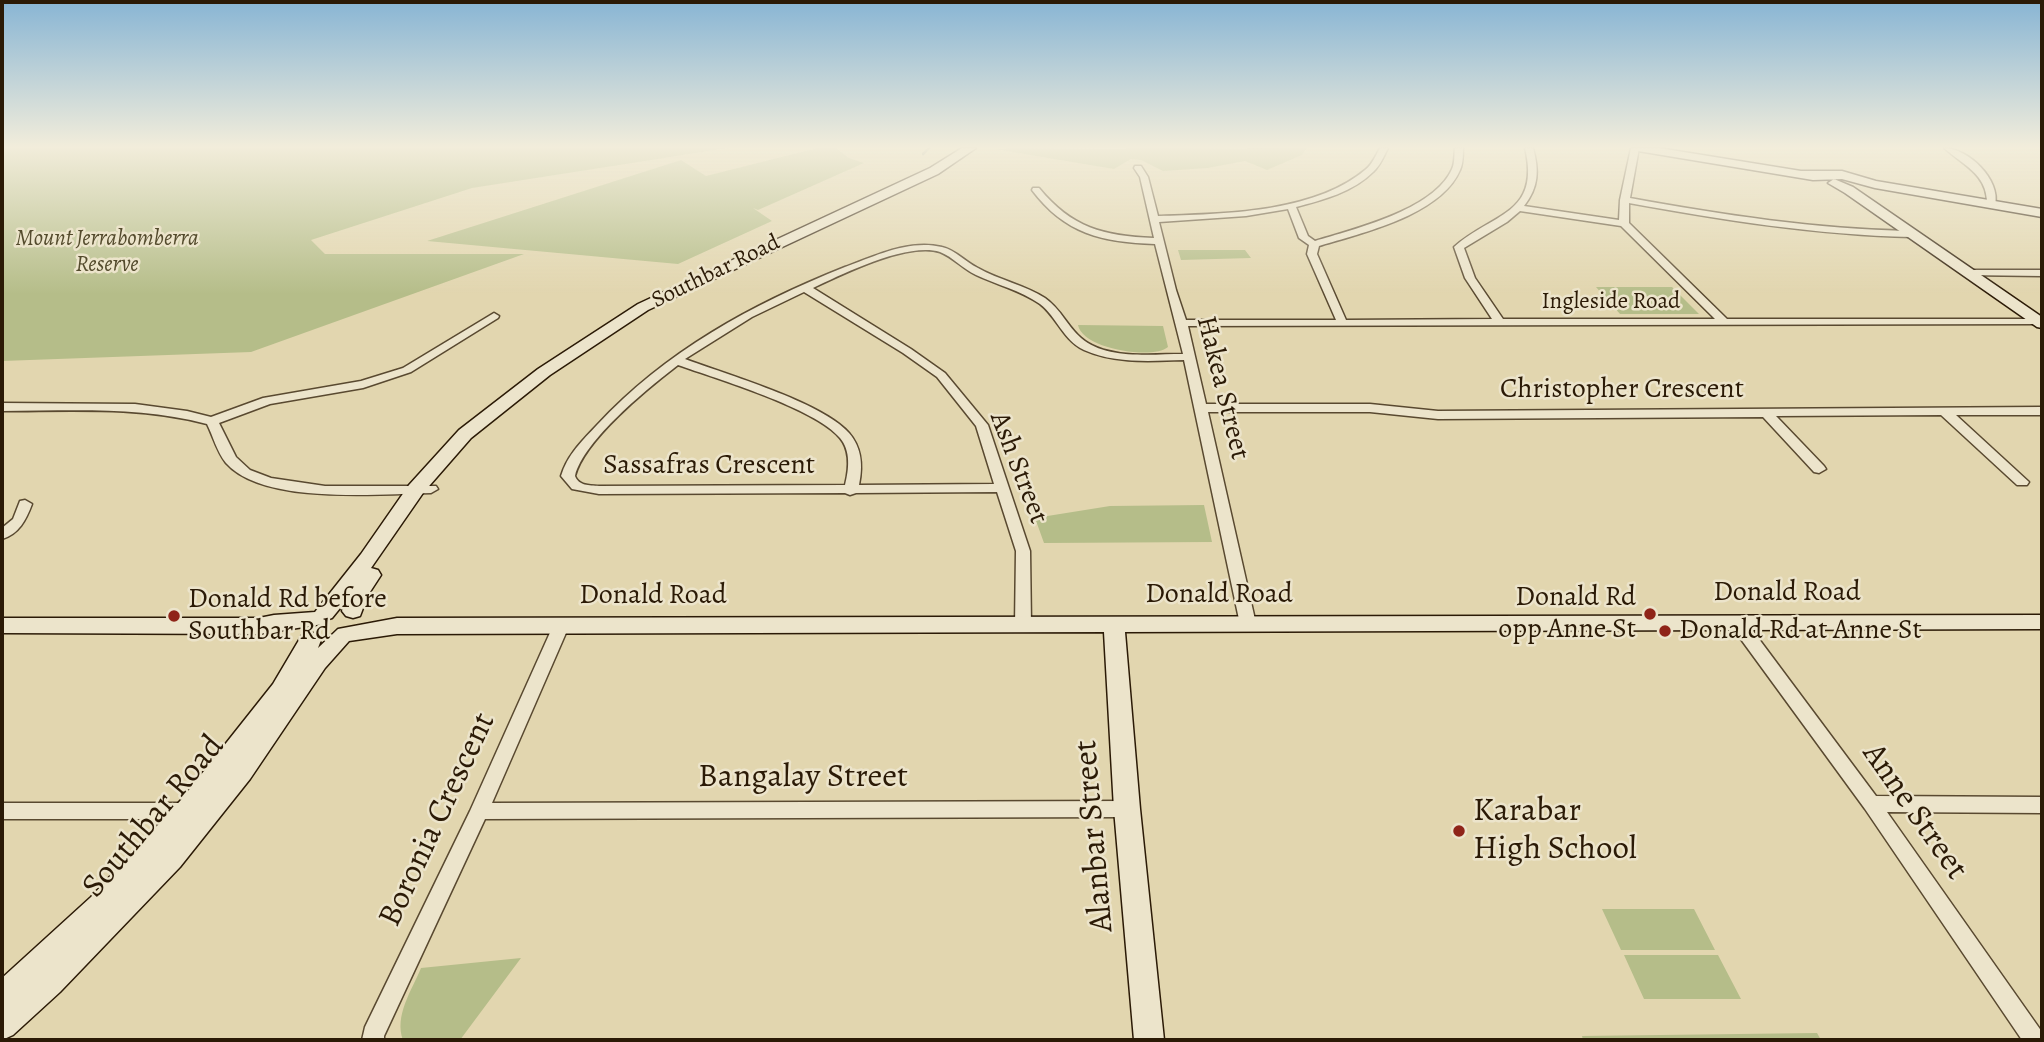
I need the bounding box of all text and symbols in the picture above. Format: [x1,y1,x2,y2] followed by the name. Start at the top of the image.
[15,225,199,279] park label: Mount Jerrabomberra Reserve
[647,229,785,315] street label: Southbar Road
[1542,288,1680,316] street label: Ingleside Road
[1188,313,1256,463] street label: Hakea Street
[1500,373,1744,407] street label: Christopher Crescent
[981,407,1055,529] street label: Ash Street
[603,449,815,483] street label: Sassafras Crescent
[1713,576,1861,610] street label: Donald Road
[1145,578,1293,612] street label: Donald Road
[579,579,727,613] street label: Donald Road
[1498,581,1636,647] place label: Donald Rd opp Anne St
[188,583,387,649] place label: Donald Rd before Southbar Rd
[1642,606,1658,622] marker: Donald Rd opp Anne St
[166,608,182,624] marker: Donald Rd before Southbar Rd
[1679,614,1922,648] place label: Donald Rd at Anne St
[1657,623,1673,639] marker: Donald Rd at Anne St
[371,707,505,933] street label: Boronia Crescent
[75,728,233,906] street label: Southbar Road
[1853,736,1975,888] street label: Anne Street
[1067,738,1123,934] street label: Alanbar Street
[698,758,908,798] street label: Bangalay Street
[1473,792,1637,870] place label: Karabar High School
[1451,823,1467,839] marker: Karabar High School

